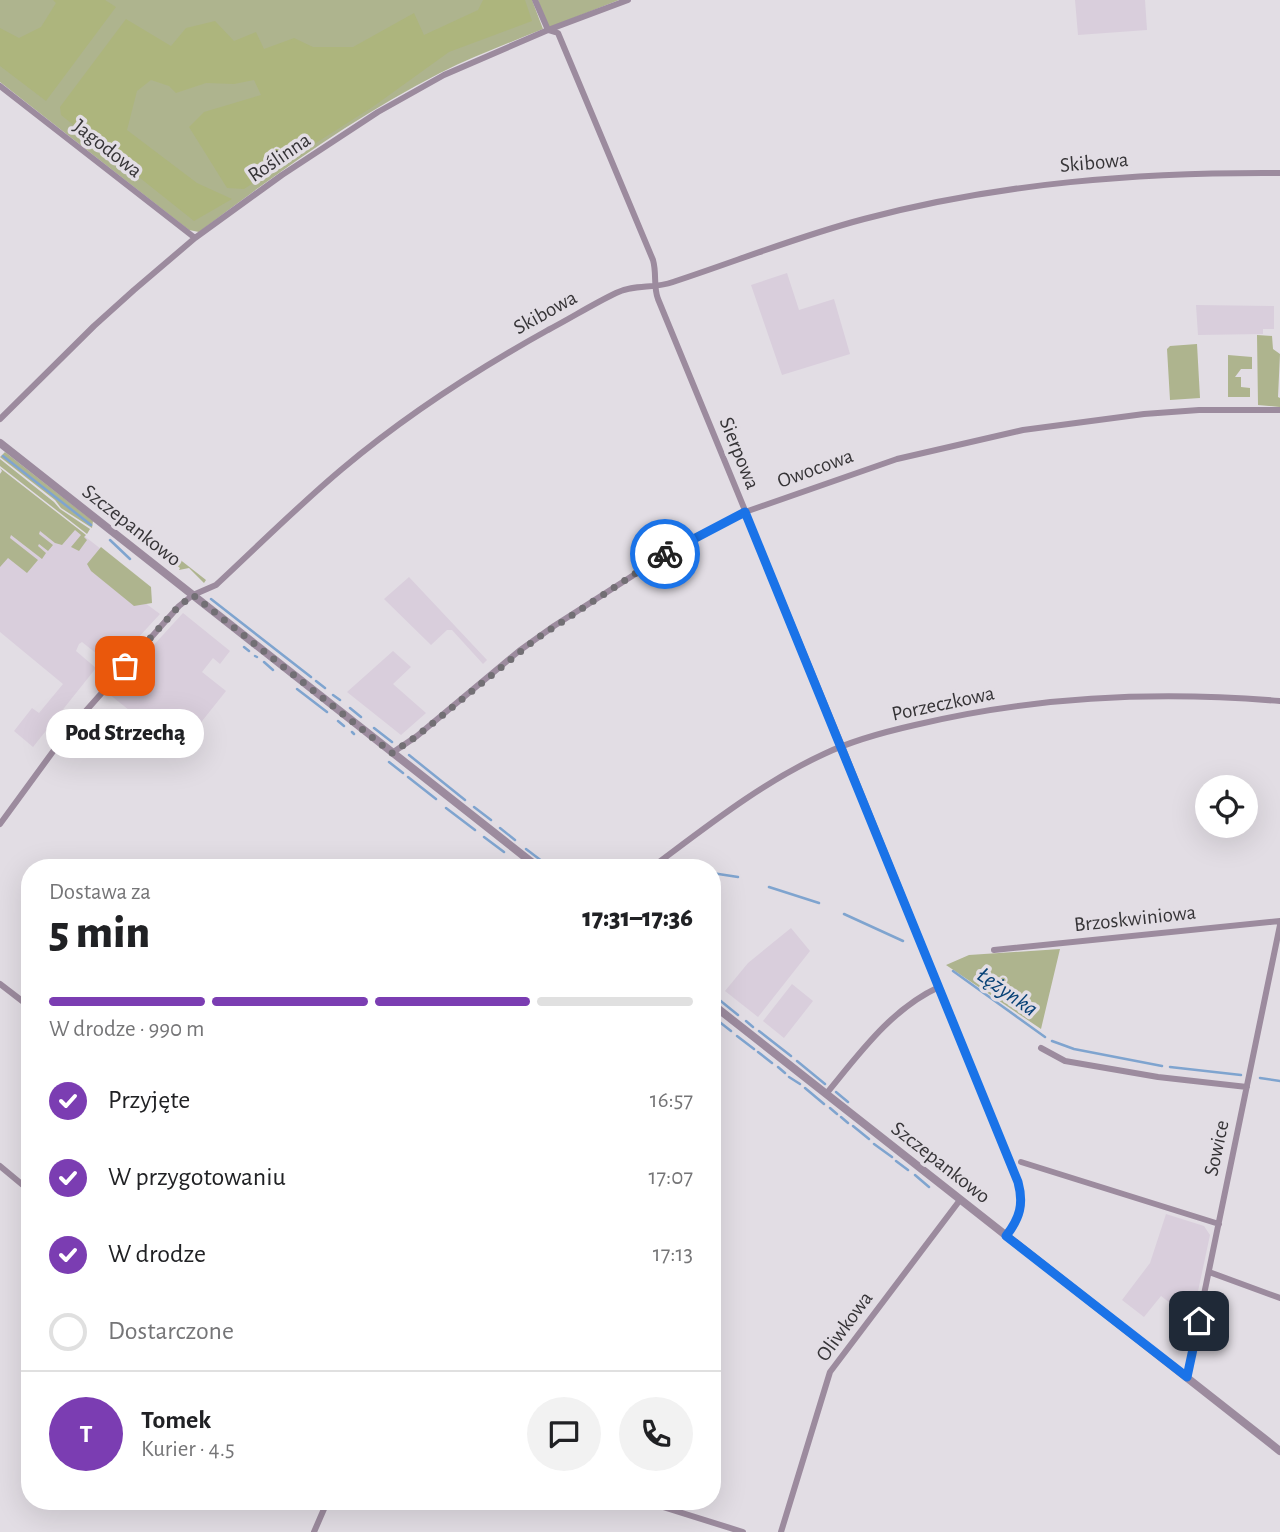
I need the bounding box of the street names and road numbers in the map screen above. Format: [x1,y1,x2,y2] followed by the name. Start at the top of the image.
[69,115,146,182] street label: Jagodowa
[244,129,315,186] street label: Roślinna
[1059,149,1129,176] street label: Skibowa
[510,286,581,338] street label: Skibowa
[716,414,764,492] street label: Sierpowa
[774,445,856,492] street label: Owocowa
[78,481,185,570] street label: Szczepankowo
[890,682,997,725] street label: Porzeczkowa
[1073,902,1197,935] street label: Brzoskwiniowa
[887,1118,994,1207] street label: Szczepankowo
[1200,1118,1233,1178] street label: Sowice
[812,1287,877,1365] street label: Oliwkowa

